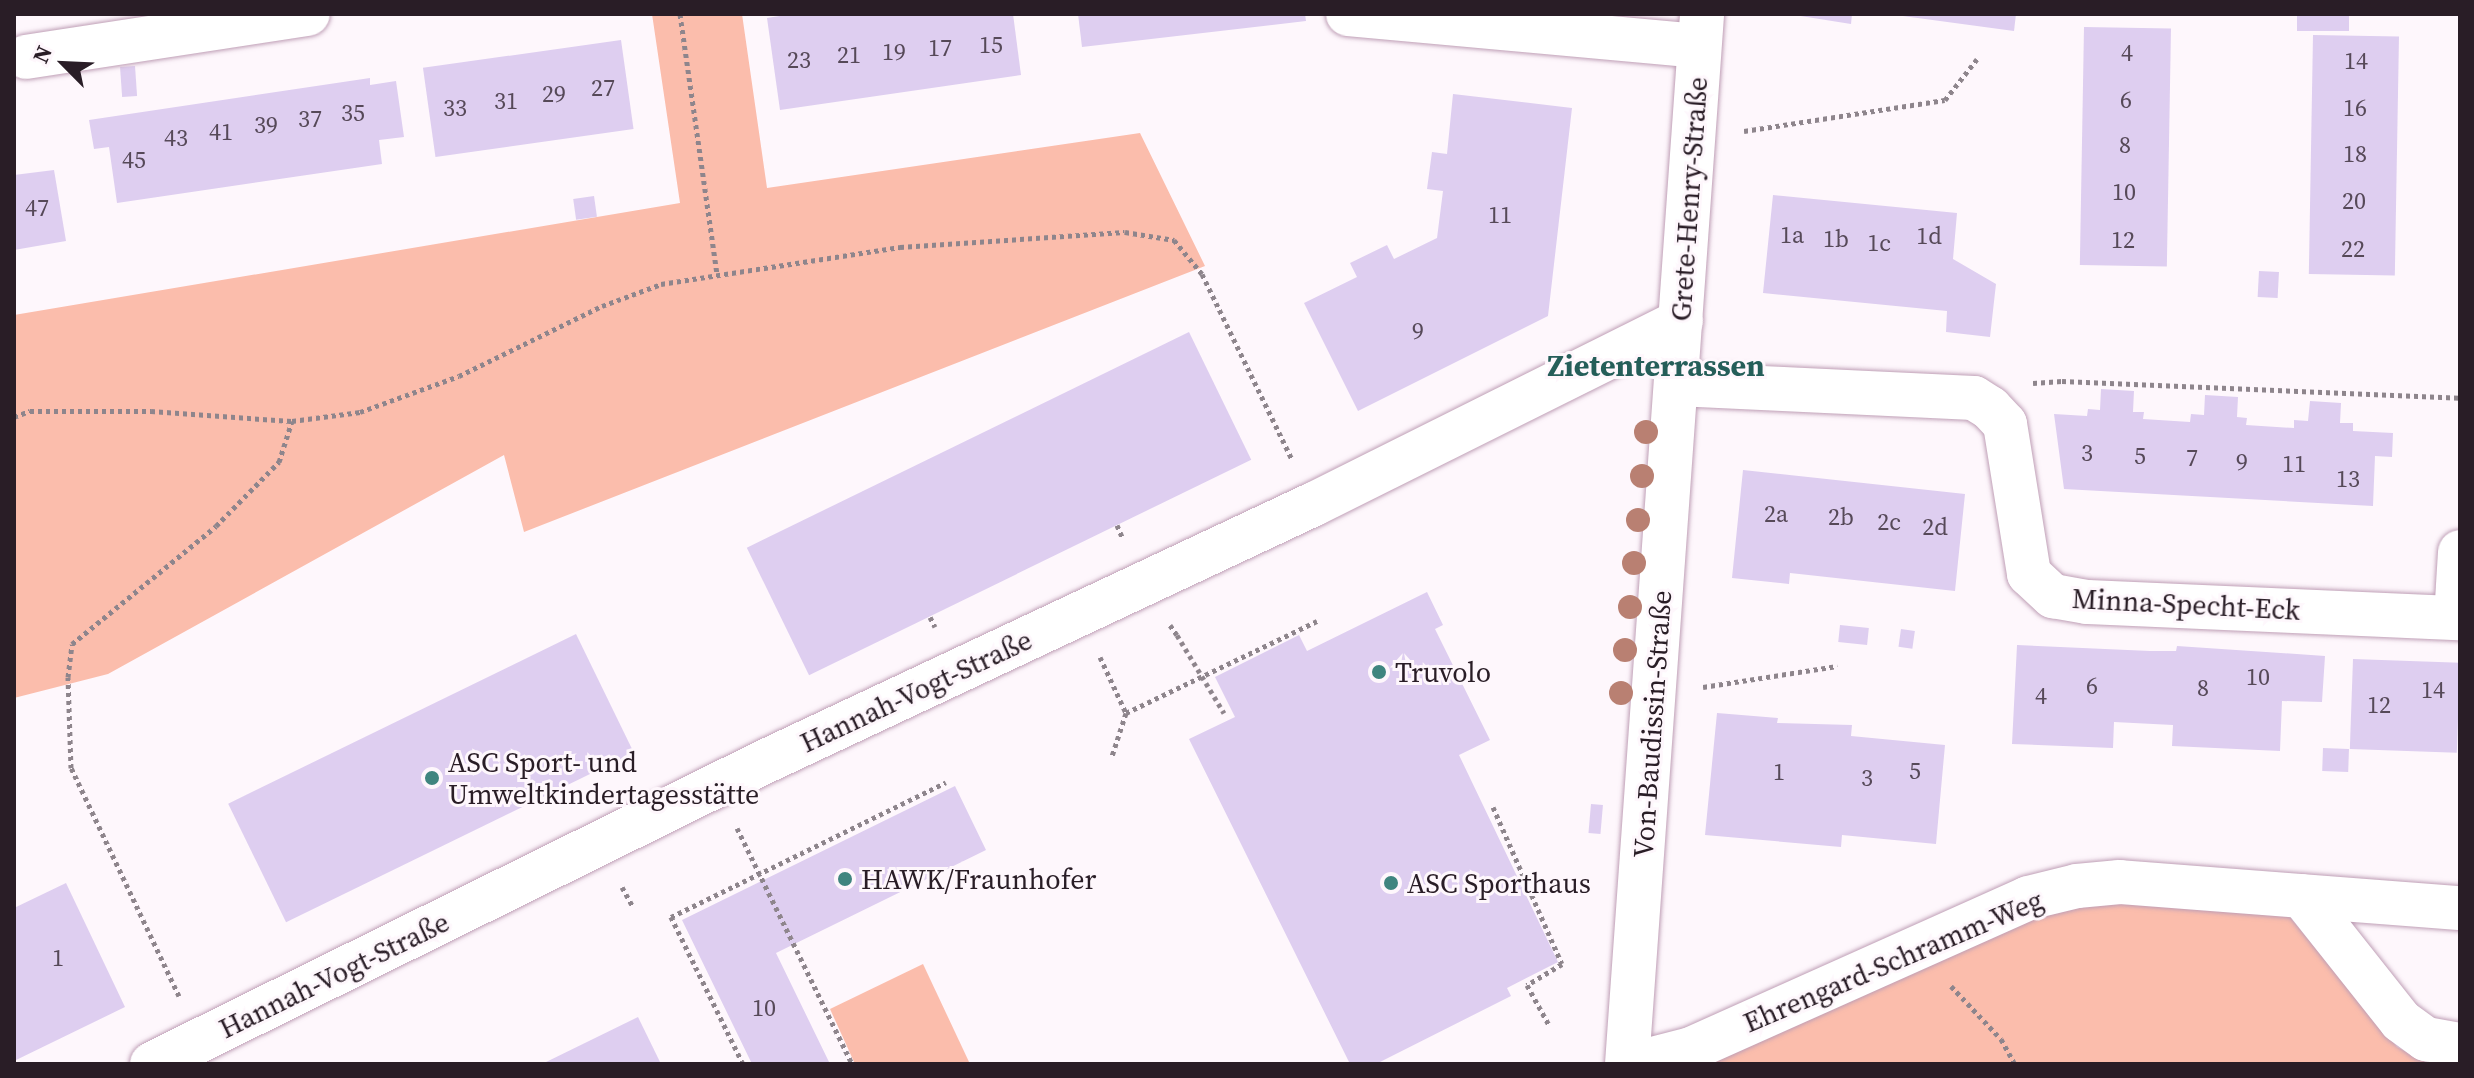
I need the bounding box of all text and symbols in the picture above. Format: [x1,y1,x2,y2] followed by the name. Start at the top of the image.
[24,24,104,104] north arrow
[979,31,1003,59] house number: 15
[928,34,952,62] house number: 17
[882,38,906,66] house number: 19
[2121,39,2133,67] house number: 4
[25,41,59,68] text: N
[837,41,861,69] house number: 21
[787,46,811,74] house number: 23
[2344,47,2368,75] house number: 14
[591,74,615,102] house number: 27
[1664,76,1714,322] street label: Grete-Henry-Straße
[542,80,566,108] house number: 29
[2120,86,2132,114] house number: 6
[494,87,518,115] house number: 31
[443,94,467,122] house number: 33
[2343,94,2367,122] house number: 16
[341,99,365,127] house number: 35
[298,105,322,133] house number: 37
[254,111,278,139] house number: 39
[209,118,233,146] house number: 41
[164,124,188,152] house number: 43
[2119,131,2131,159] house number: 8
[2343,140,2367,168] house number: 18
[122,146,146,174] house number: 45
[2112,178,2136,206] house number: 10
[2342,187,2366,215] house number: 20
[25,194,49,222] house number: 47
[1488,201,1512,229] house number: 11
[1780,221,1804,249] house number: 1a
[1916,222,1942,250] house number: 1d
[1823,225,1849,253] house number: 1b
[2111,226,2135,254] house number: 12
[1867,229,1891,257] house number: 1c
[2341,235,2365,263] house number: 22
[1412,317,1424,345] house number: 9
[1547,348,1765,384] district label: Zietenterrassen
[2081,439,2093,467] house number: 3
[2134,442,2146,470] house number: 5
[2186,444,2198,472] house number: 7
[2236,448,2248,476] house number: 9
[2282,450,2306,478] house number: 11
[2336,465,2360,493] house number: 13
[1764,500,1788,528] house number: 2a
[1828,503,1854,531] house number: 2b
[1877,508,1901,536] house number: 2c
[1922,513,1948,541] house number: 2d
[2071,581,2301,627] street label: Minna-Specht-Eck
[1626,589,1678,859] street label: Von-Baudissin-Straße
[795,623,1037,759] street label: Hannah-Vogt-Straße
[1395,655,1491,689] place label: Truvolo
[1370,663,1388,681] marker: Truvolo
[2246,663,2270,691] house number: 10
[2086,672,2098,700] house number: 6
[2197,674,2209,702] house number: 8
[2421,676,2445,704] house number: 14
[2035,682,2047,710] house number: 4
[2367,691,2391,719] house number: 12
[448,745,759,811] place label: ASC Sport- und Umweltkindertagesstätte
[1909,757,1921,785] house number: 5
[1773,758,1785,786] house number: 1
[1861,764,1873,792] house number: 3
[423,769,441,787] marker: ASC Sport- und Umweltkindertagesstätte
[861,862,1096,896] place label: HAWK/Fraunhofer
[1407,866,1591,900] place label: ASC Sporthaus
[836,870,854,888] marker: HAWK/Fraunhofer
[1382,874,1400,892] marker: ASC Sporthaus
[1738,883,2048,1039] street label: Ehrengard-Schramm-Weg
[214,905,454,1045] street label: Hannah-Vogt-Straße
[52,944,64,972] house number: 1
[752,994,776,1022] house number: 10

